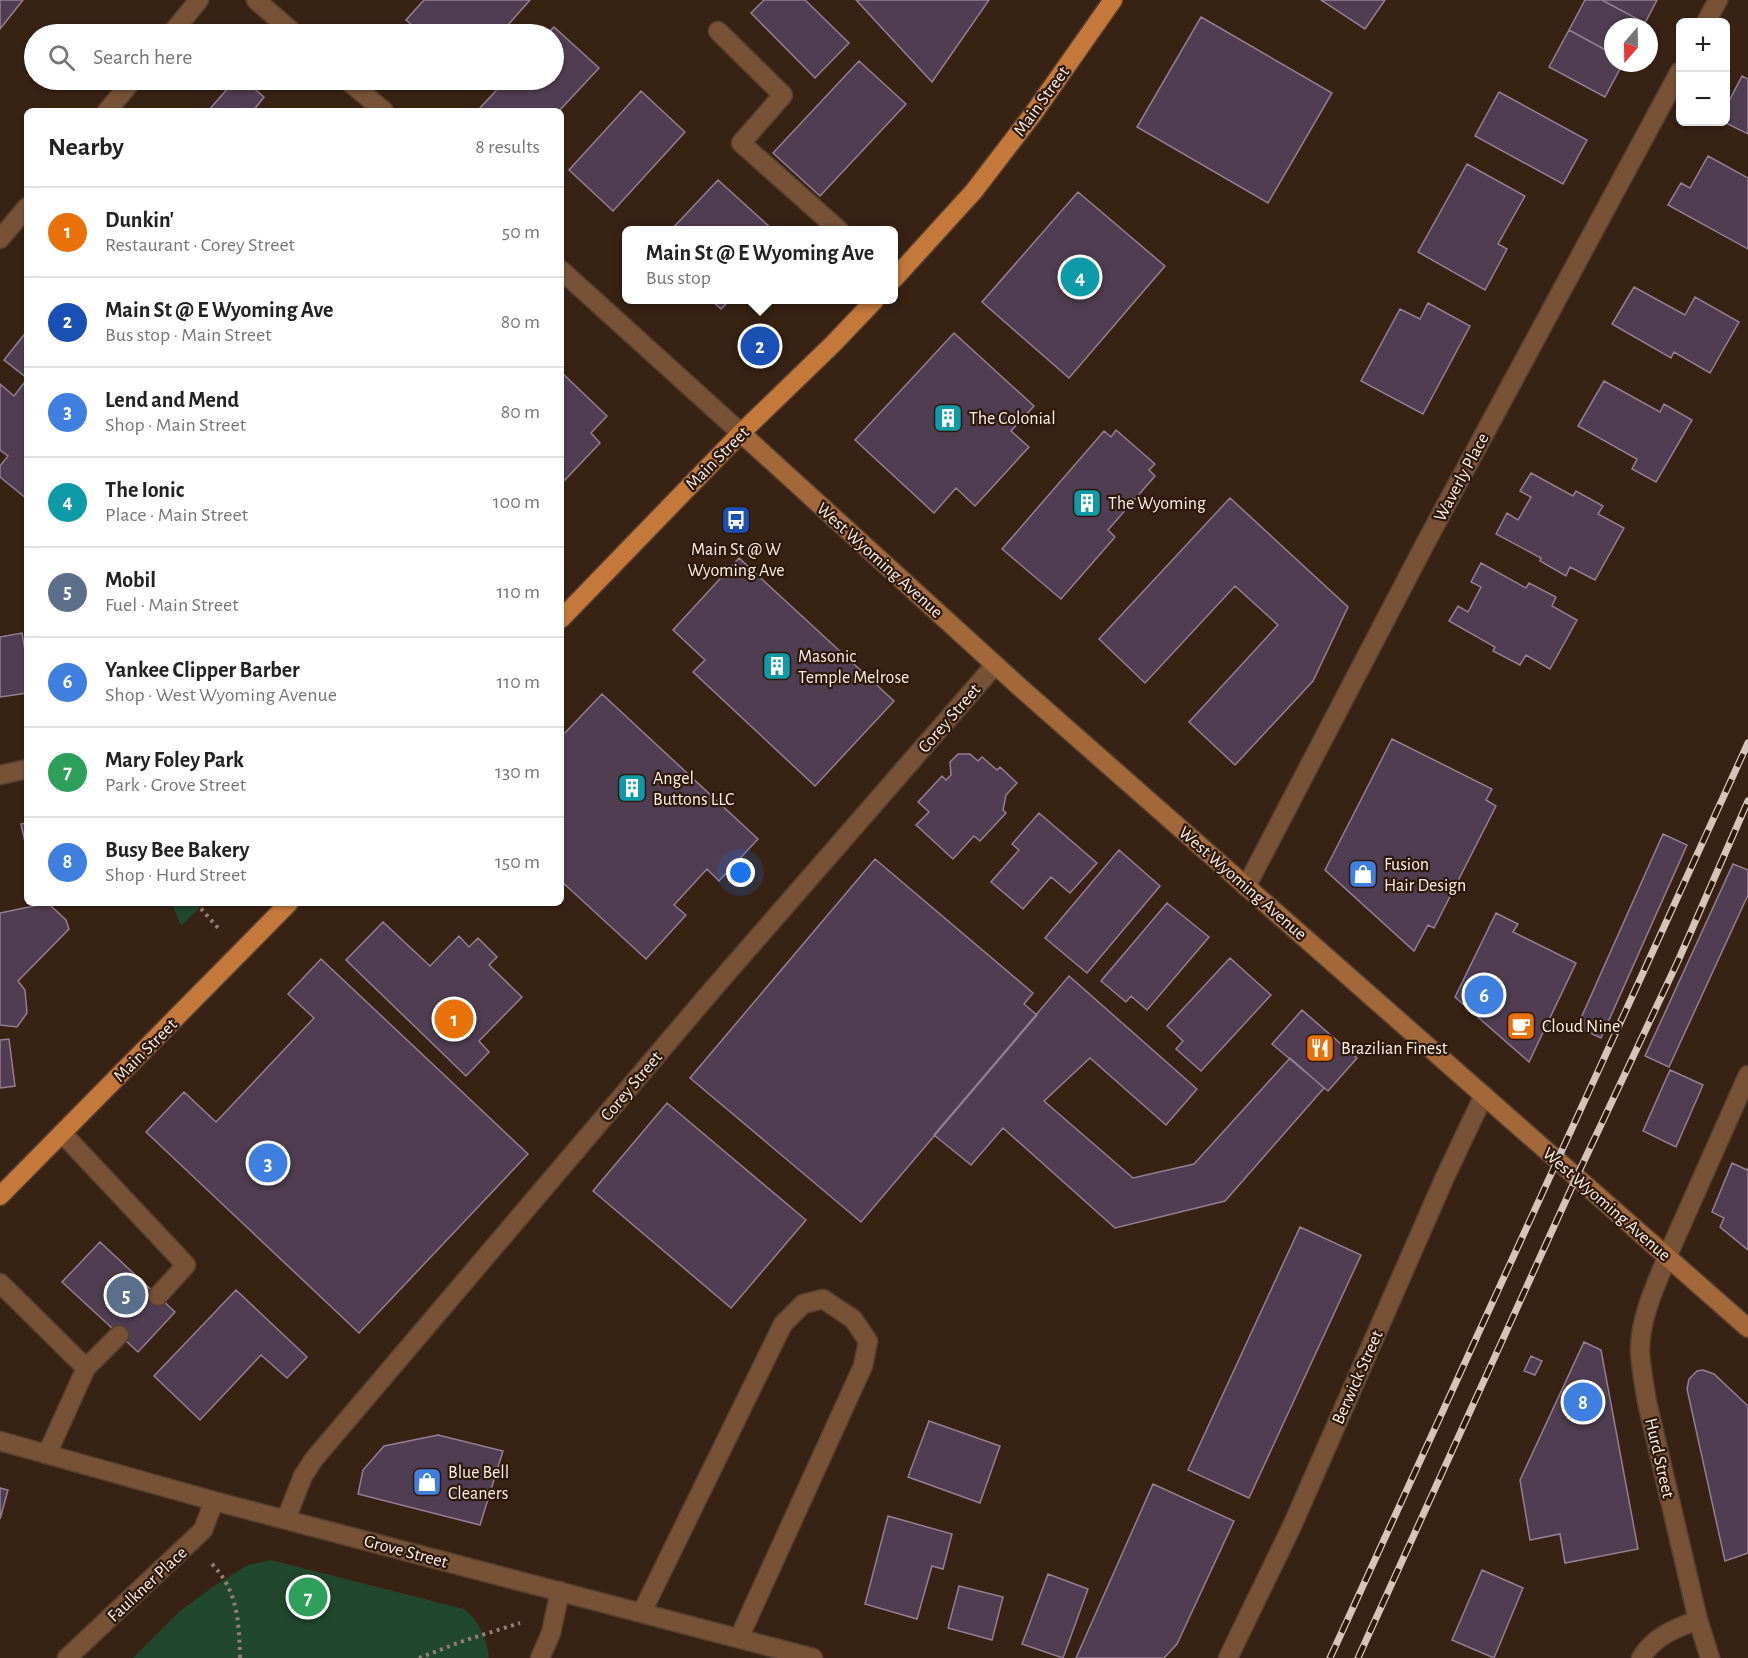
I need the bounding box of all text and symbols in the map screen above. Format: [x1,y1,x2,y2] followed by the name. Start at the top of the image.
[1604,18,1658,72] north arrow
[1676,18,1730,126] map controls
[1676,18,1730,72] button: +
[24,24,564,90] search box
[45,41,78,74] icon: search
[93,46,192,68] text: Search here
[1011,63,1073,140] street label: Main Street
[1676,72,1730,126] button: −
[48,134,124,160] text: Nearby
[475,137,540,157] text: 8 results
[105,209,174,231] text: Dunkin'
[64,222,71,242] text: 1
[502,222,540,242] text: 50 m
[622,226,898,304] popup
[105,235,295,255] text: Restaurant · Corey Street
[646,242,874,264] text: Main St @ E Wyoming Ave
[1060,254,1100,300] pin: 4
[646,268,711,288] text: Bus stop
[105,299,333,321] text: Main St @ E Wyoming Ave
[63,312,72,332] text: 2
[501,312,540,332] text: 80 m
[740,324,780,368] pin: 2
[105,325,272,345] text: Bus stop · Main Street
[105,389,239,411] text: Lend and Mend
[63,402,72,422] text: 3
[501,402,540,422] text: 80 m
[932,402,964,434] building icon: The Colonial
[969,410,1056,428] place label: The Colonial
[105,415,246,435] text: Shop · Main Street
[683,423,753,494] street label: Main Street
[1431,430,1493,525] street label: Waverly Place
[105,479,184,501] text: The Ionic
[1071,487,1103,519] building icon: The Wyoming
[62,492,73,512] text: 4
[493,492,540,512] text: 100 m
[1108,495,1206,513] place label: The Wyoming
[813,500,946,622] street label: West Wyoming Avenue
[720,504,752,536] bus stop icon: Main St @ W Wyoming Ave
[105,505,248,525] text: Place · Main Street
[687,541,785,580] place label: Main St @ W Wyoming Ave
[105,569,156,591] text: Mobil
[63,582,72,602] text: 5
[496,582,540,602] text: 110 m
[105,595,239,615] text: Fuel · Main Street
[798,648,909,687] place label: Masonic Temple Melrose
[761,650,793,682] building icon: Masonic Temple Melrose
[105,659,300,681] text: Yankee Clipper Barber
[63,672,72,692] text: 6
[496,672,540,692] text: 110 m
[915,681,985,757] street label: Corey Street
[105,685,337,705] text: Shop · West Wyoming Avenue
[105,749,244,771] text: Mary Foley Park
[63,762,72,782] text: 7
[495,762,540,782] text: 130 m
[653,770,734,809] place label: Angel Buttons LLC
[616,772,648,804] building icon: Angel Buttons LLC
[105,775,246,795] text: Park · Grove Street
[1175,824,1310,944] street label: West Wyoming Avenue
[105,839,249,861] text: Busy Bee Bakery
[63,852,72,872] text: 8
[495,852,540,872] text: 150 m
[1384,856,1466,895] place label: Fusion Hair Design
[726,858,755,887] your location
[1347,858,1379,890] shop icon: Fusion Hair Design
[105,865,246,885] text: Shop · Hurd Street
[1464,972,1504,1018] pin: 6
[434,996,474,1042] pin: 1
[1505,1010,1537,1042] cafe icon: Cloud Nine
[111,1015,181,1086] street label: Main Street
[1542,1018,1620,1036] place label: Cloud Nine
[1304,1032,1336,1064] restaurant icon: Brazilian Finest
[1341,1040,1448,1058] place label: Brazilian Finest
[598,1048,666,1125] street label: Corey Street
[248,1140,288,1186] pin: 3
[1539,1145,1674,1265] street label: West Wyoming Avenue
[106,1272,146,1318] pin: 5
[1329,1327,1387,1427] street label: Berwick Street
[1564,1380,1602,1424] pin: 8
[1641,1416,1677,1500] street label: Hurd Street
[448,1464,509,1503] place label: Blue Bell Cleaners
[411,1466,443,1498] shop icon: Blue Bell Cleaners
[362,1532,450,1572] street label: Grove Street
[105,1544,191,1626] street label: Faulkner Place
[288,1574,328,1620] pin: 7

